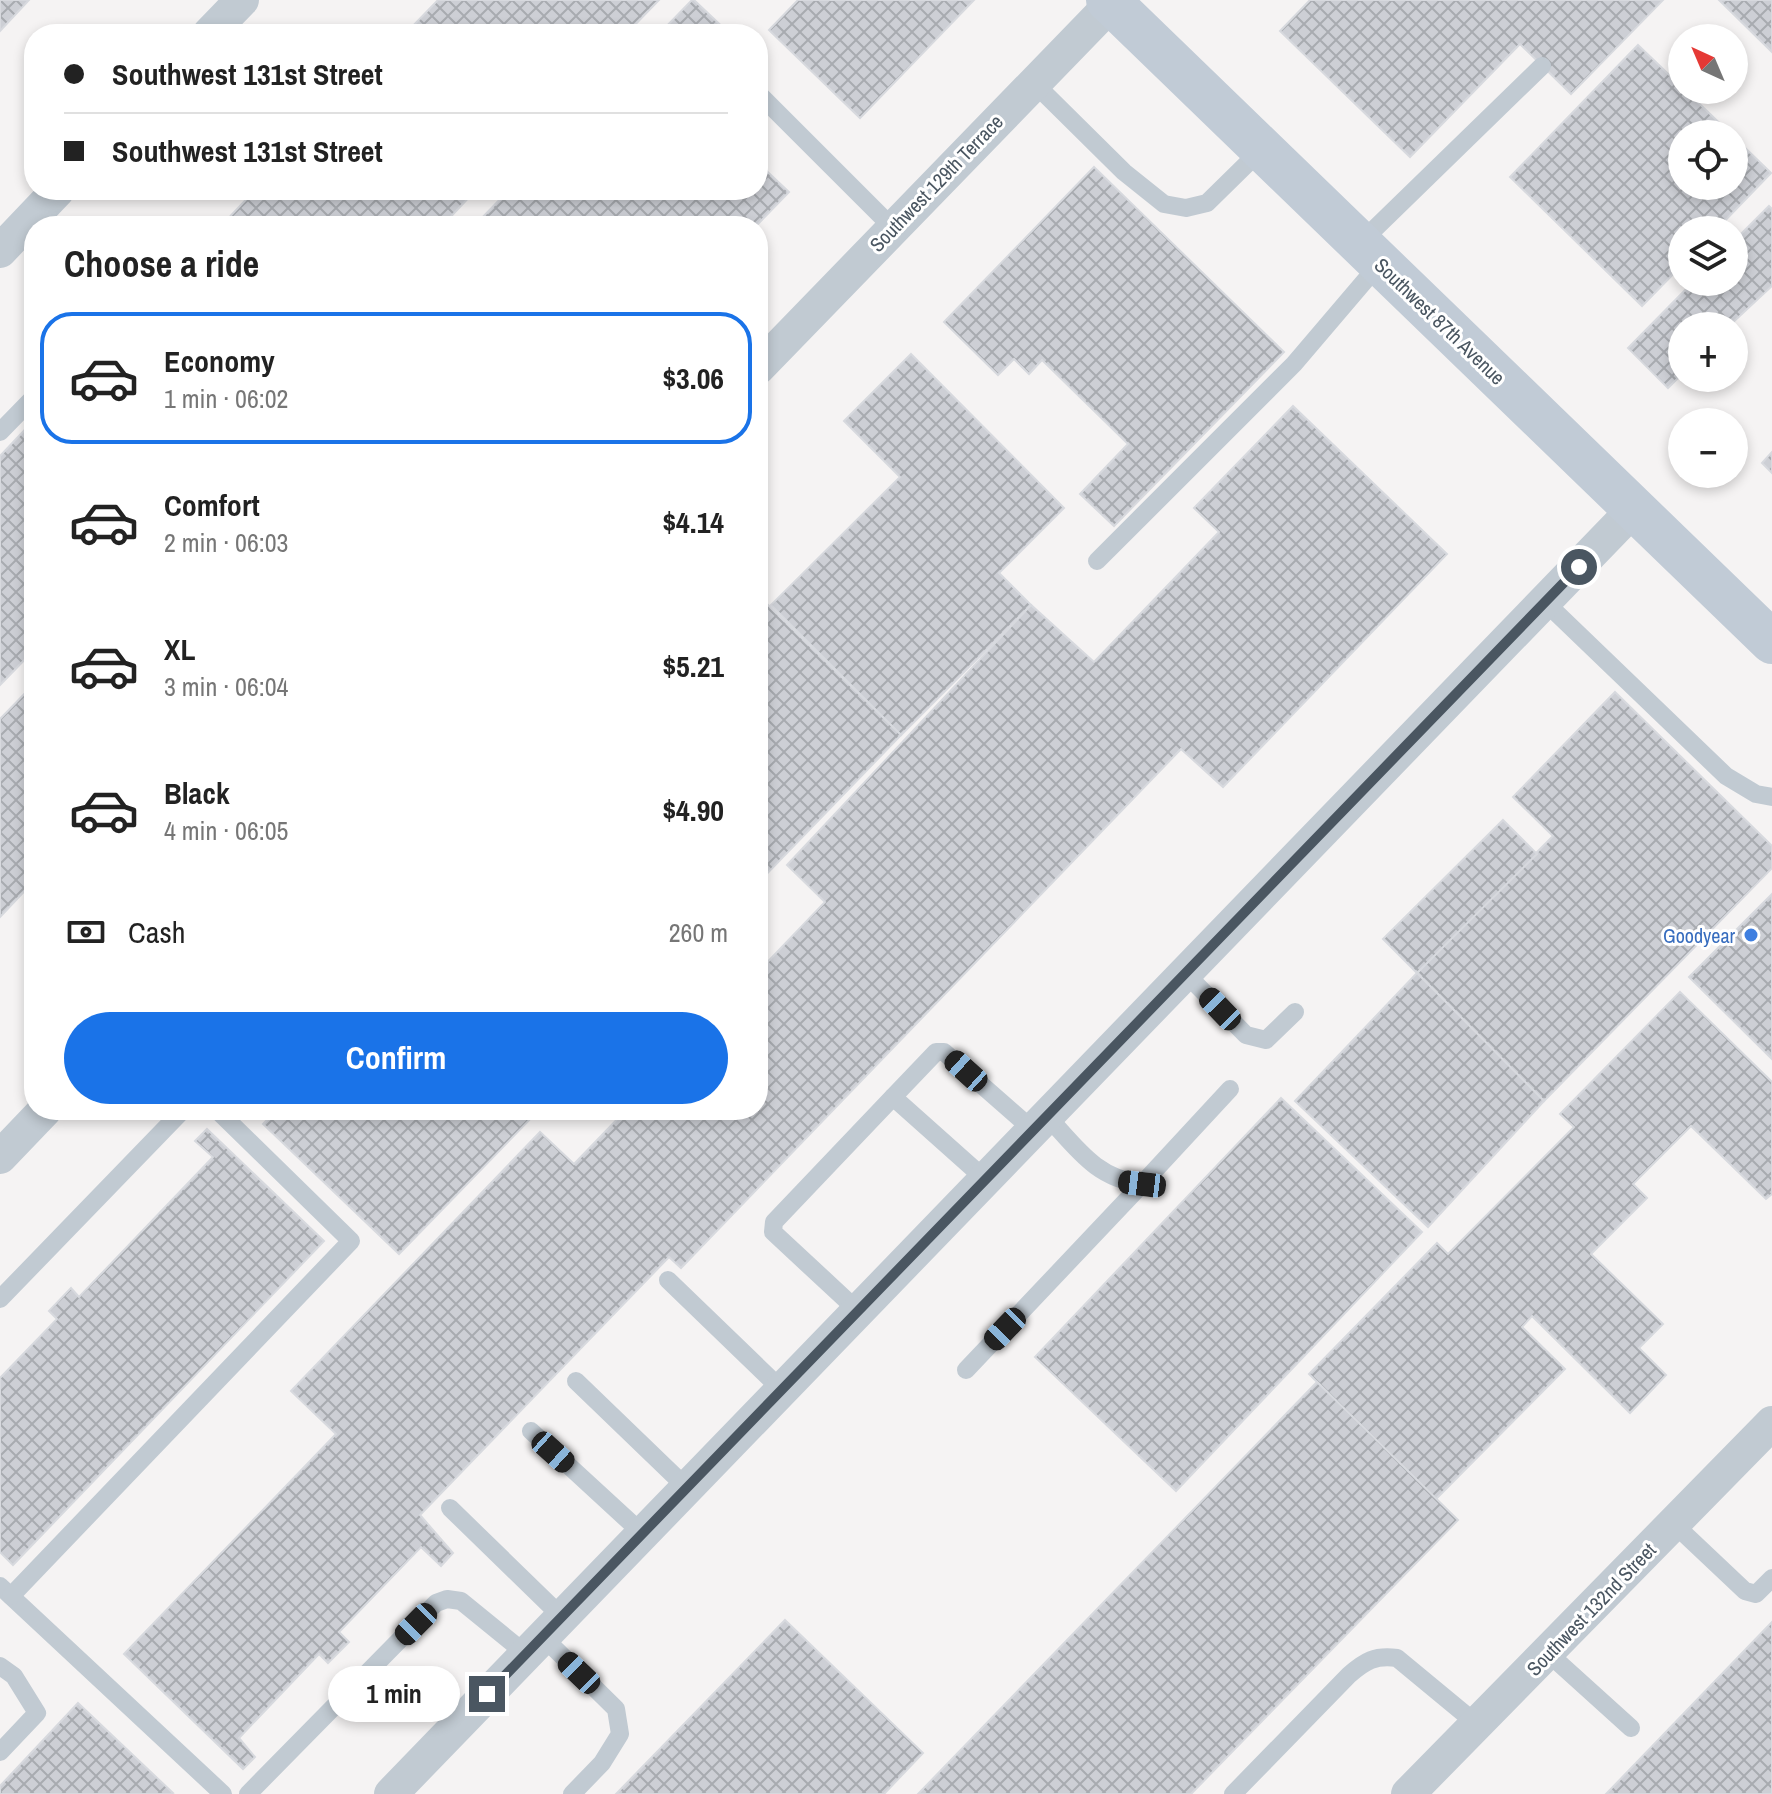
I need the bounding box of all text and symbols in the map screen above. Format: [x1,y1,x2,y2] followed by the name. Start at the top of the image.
[1668,24,1748,104] north arrow
[1668,24,1748,488] map controls
[112,54,383,94] text: Southwest 131st Street
[863,108,1009,258] street label: Southwest 129th Terrace
[1668,120,1748,200] button: locate
[112,131,383,171] text: Southwest 131st Street
[1668,216,1748,296] button: layers
[64,240,259,288] text: Choose a ride
[1369,252,1511,390] street label: Southwest 87th Avenue
[1668,312,1748,392] button: +
[164,341,275,381] text: Economy
[68,342,140,414] icon: car
[662,358,724,398] text: $3.06
[164,381,288,416] text: 1 min · 06:02
[1668,408,1748,488] button: −
[164,485,260,525] text: Comfort
[68,486,140,558] icon: car
[662,502,724,542] text: $4.14
[164,525,288,560] text: 2 min · 06:03
[1561,549,1597,585] route start
[164,629,195,669] text: XL
[68,630,140,702] icon: car
[662,646,724,686] text: $5.21
[164,669,288,704] text: 3 min · 06:04
[164,773,230,813] text: Black
[68,774,140,846] icon: car
[662,790,724,830] text: $4.90
[164,813,288,848] text: 4 min · 06:05
[64,910,108,954] icon: cash
[128,912,185,952] text: Cash
[669,915,728,950] text: 260 m
[1663,922,1736,949] place label: Goodyear
[1742,926,1760,944] marker: Goodyear
[1195,983,1245,1035] car
[64,1012,728,1104] button: Confirm
[940,1046,992,1096] car
[1117,1169,1167,1199] car
[980,1303,1030,1355] car
[527,1427,579,1477] car
[1520,1536,1662,1681] street label: Southwest 132nd Street
[391,1599,441,1649] car
[553,1648,605,1698] car
[327,1666,459,1722] callout: 1 min
[366,1676,422,1711] text: 1 min
[469,1676,505,1712] route end

